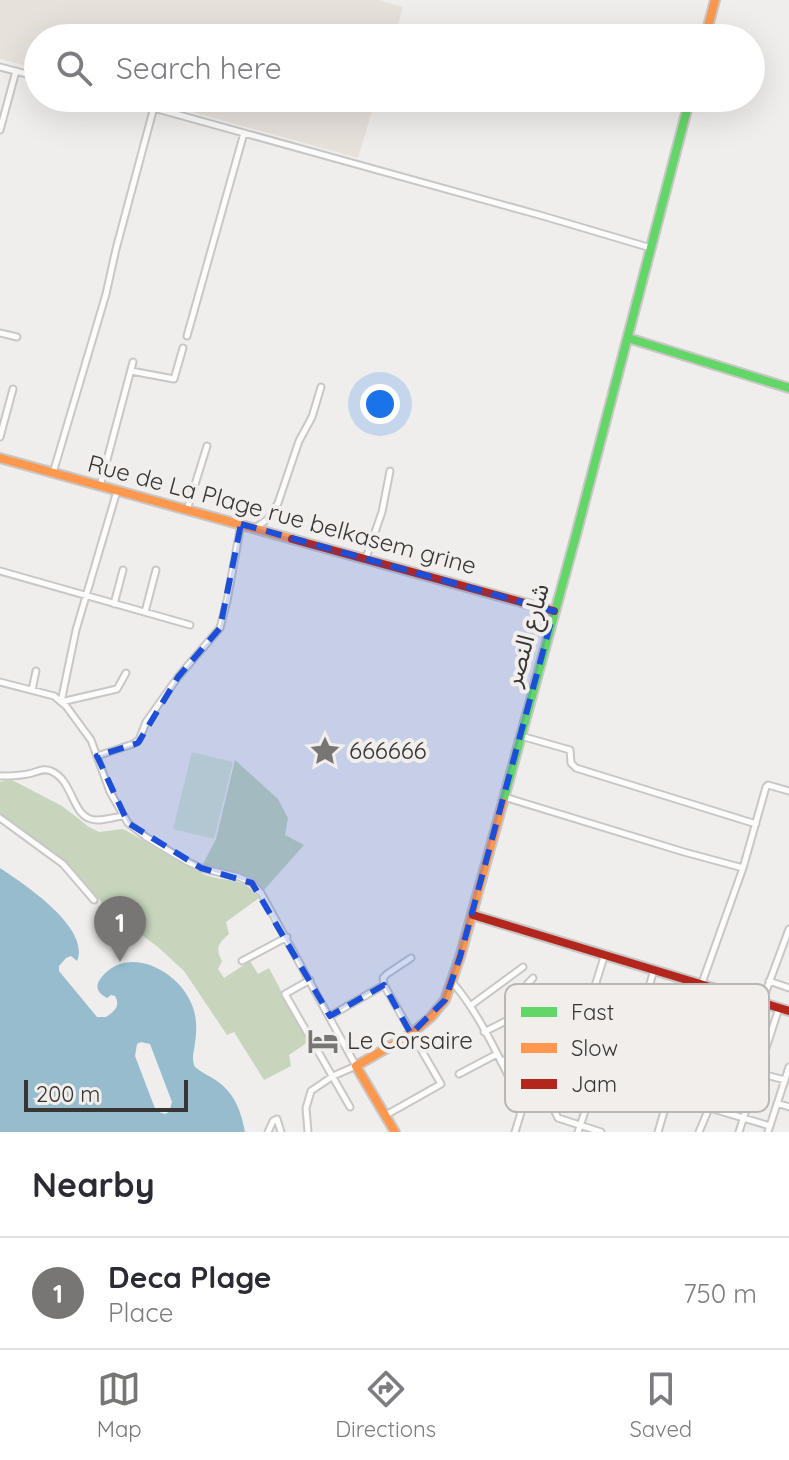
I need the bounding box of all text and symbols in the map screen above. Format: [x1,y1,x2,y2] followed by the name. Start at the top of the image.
[24,24,765,112] search box
[52,46,96,90] icon: search
[116,49,282,87] text: Search here
[360,384,400,424] your location
[85,448,480,580] street label: Rue de La Plage rue belkasem grine
[497,580,558,691] street label: شارع النصر
[308,734,342,768] place icon: 666666
[349,735,427,765] place label: 666666
[94,896,146,962] pin: 1
[505,984,769,1112] legend
[571,998,614,1026] text: Fast
[306,1024,340,1058] hotel icon: Le Corsaire
[347,1025,473,1055] place label: Le Corsaire
[571,1034,618,1062] text: Slow
[571,1070,617,1098] text: Jam
[24,1076,188,1112] scale bar
[36,1080,100,1108] text: 200 m
[32,1163,155,1206] text: Nearby
[108,1258,272,1296] text: Deca Plage
[53,1277,63,1310] text: 1
[683,1277,757,1310] text: 750 m
[108,1296,173,1329] text: Place
[97,1367,142,1443] tab: Map
[335,1367,436,1443] tab: Directions
[629,1367,692,1443] tab: Saved

